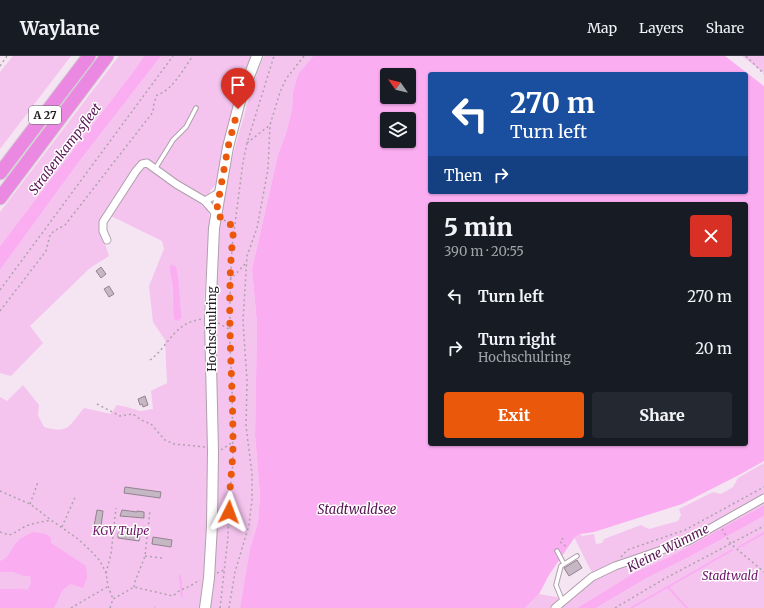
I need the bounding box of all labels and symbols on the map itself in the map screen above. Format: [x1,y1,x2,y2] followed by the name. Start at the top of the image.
[221,68,255,109] pin
[380,68,416,104] north arrow
[25,99,105,198] water label: Straßenkampsfleet
[29,106,61,124] road number: A 27
[204,285,219,372] street label: Hochschulring
[208,491,250,533] position arrow
[318,501,397,518] water label: Stadtwaldsee
[623,520,712,576] water label: Kleine Wümme
[92,523,149,538] park label: KGV Tulpe
[702,568,758,583] park label: Stadtwald

